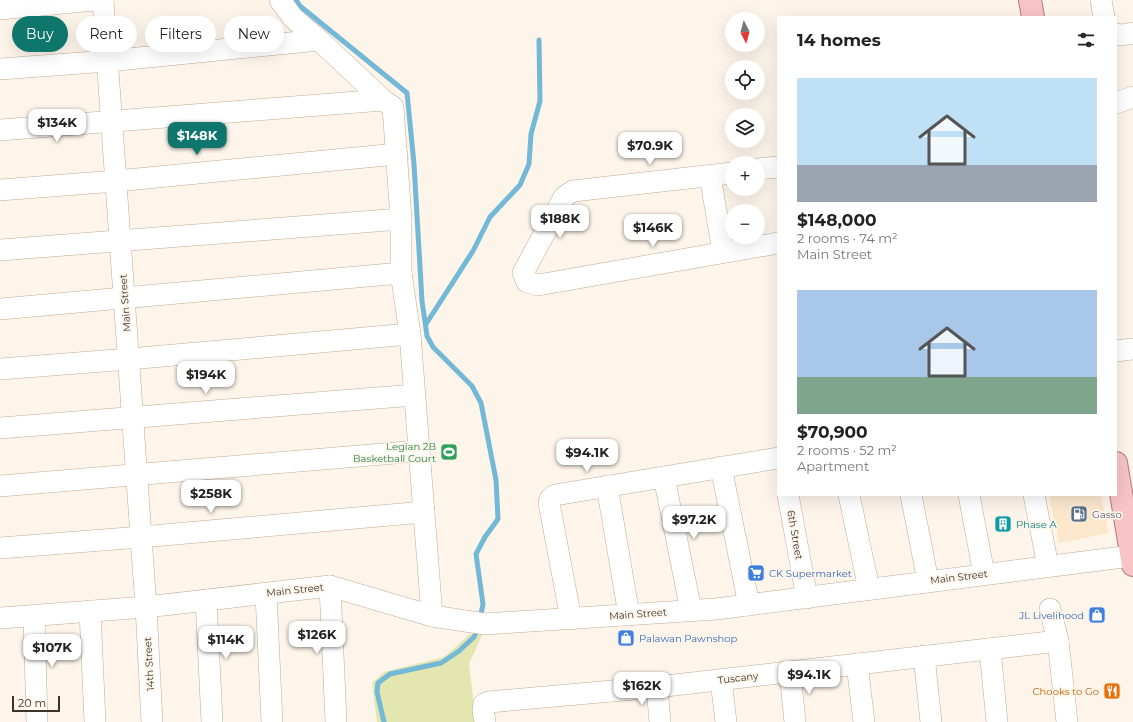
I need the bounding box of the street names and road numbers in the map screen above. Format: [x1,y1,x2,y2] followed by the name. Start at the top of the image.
[117,274,133,332] street label: Main Street
[784,509,806,561] street label: 6th Street
[930,567,988,587] street label: Main Street
[266,581,324,599] street label: Main Street
[609,606,667,622] street label: Main Street
[141,637,157,691] street label: 14th Street
[717,669,760,687] street label: Tuscany

